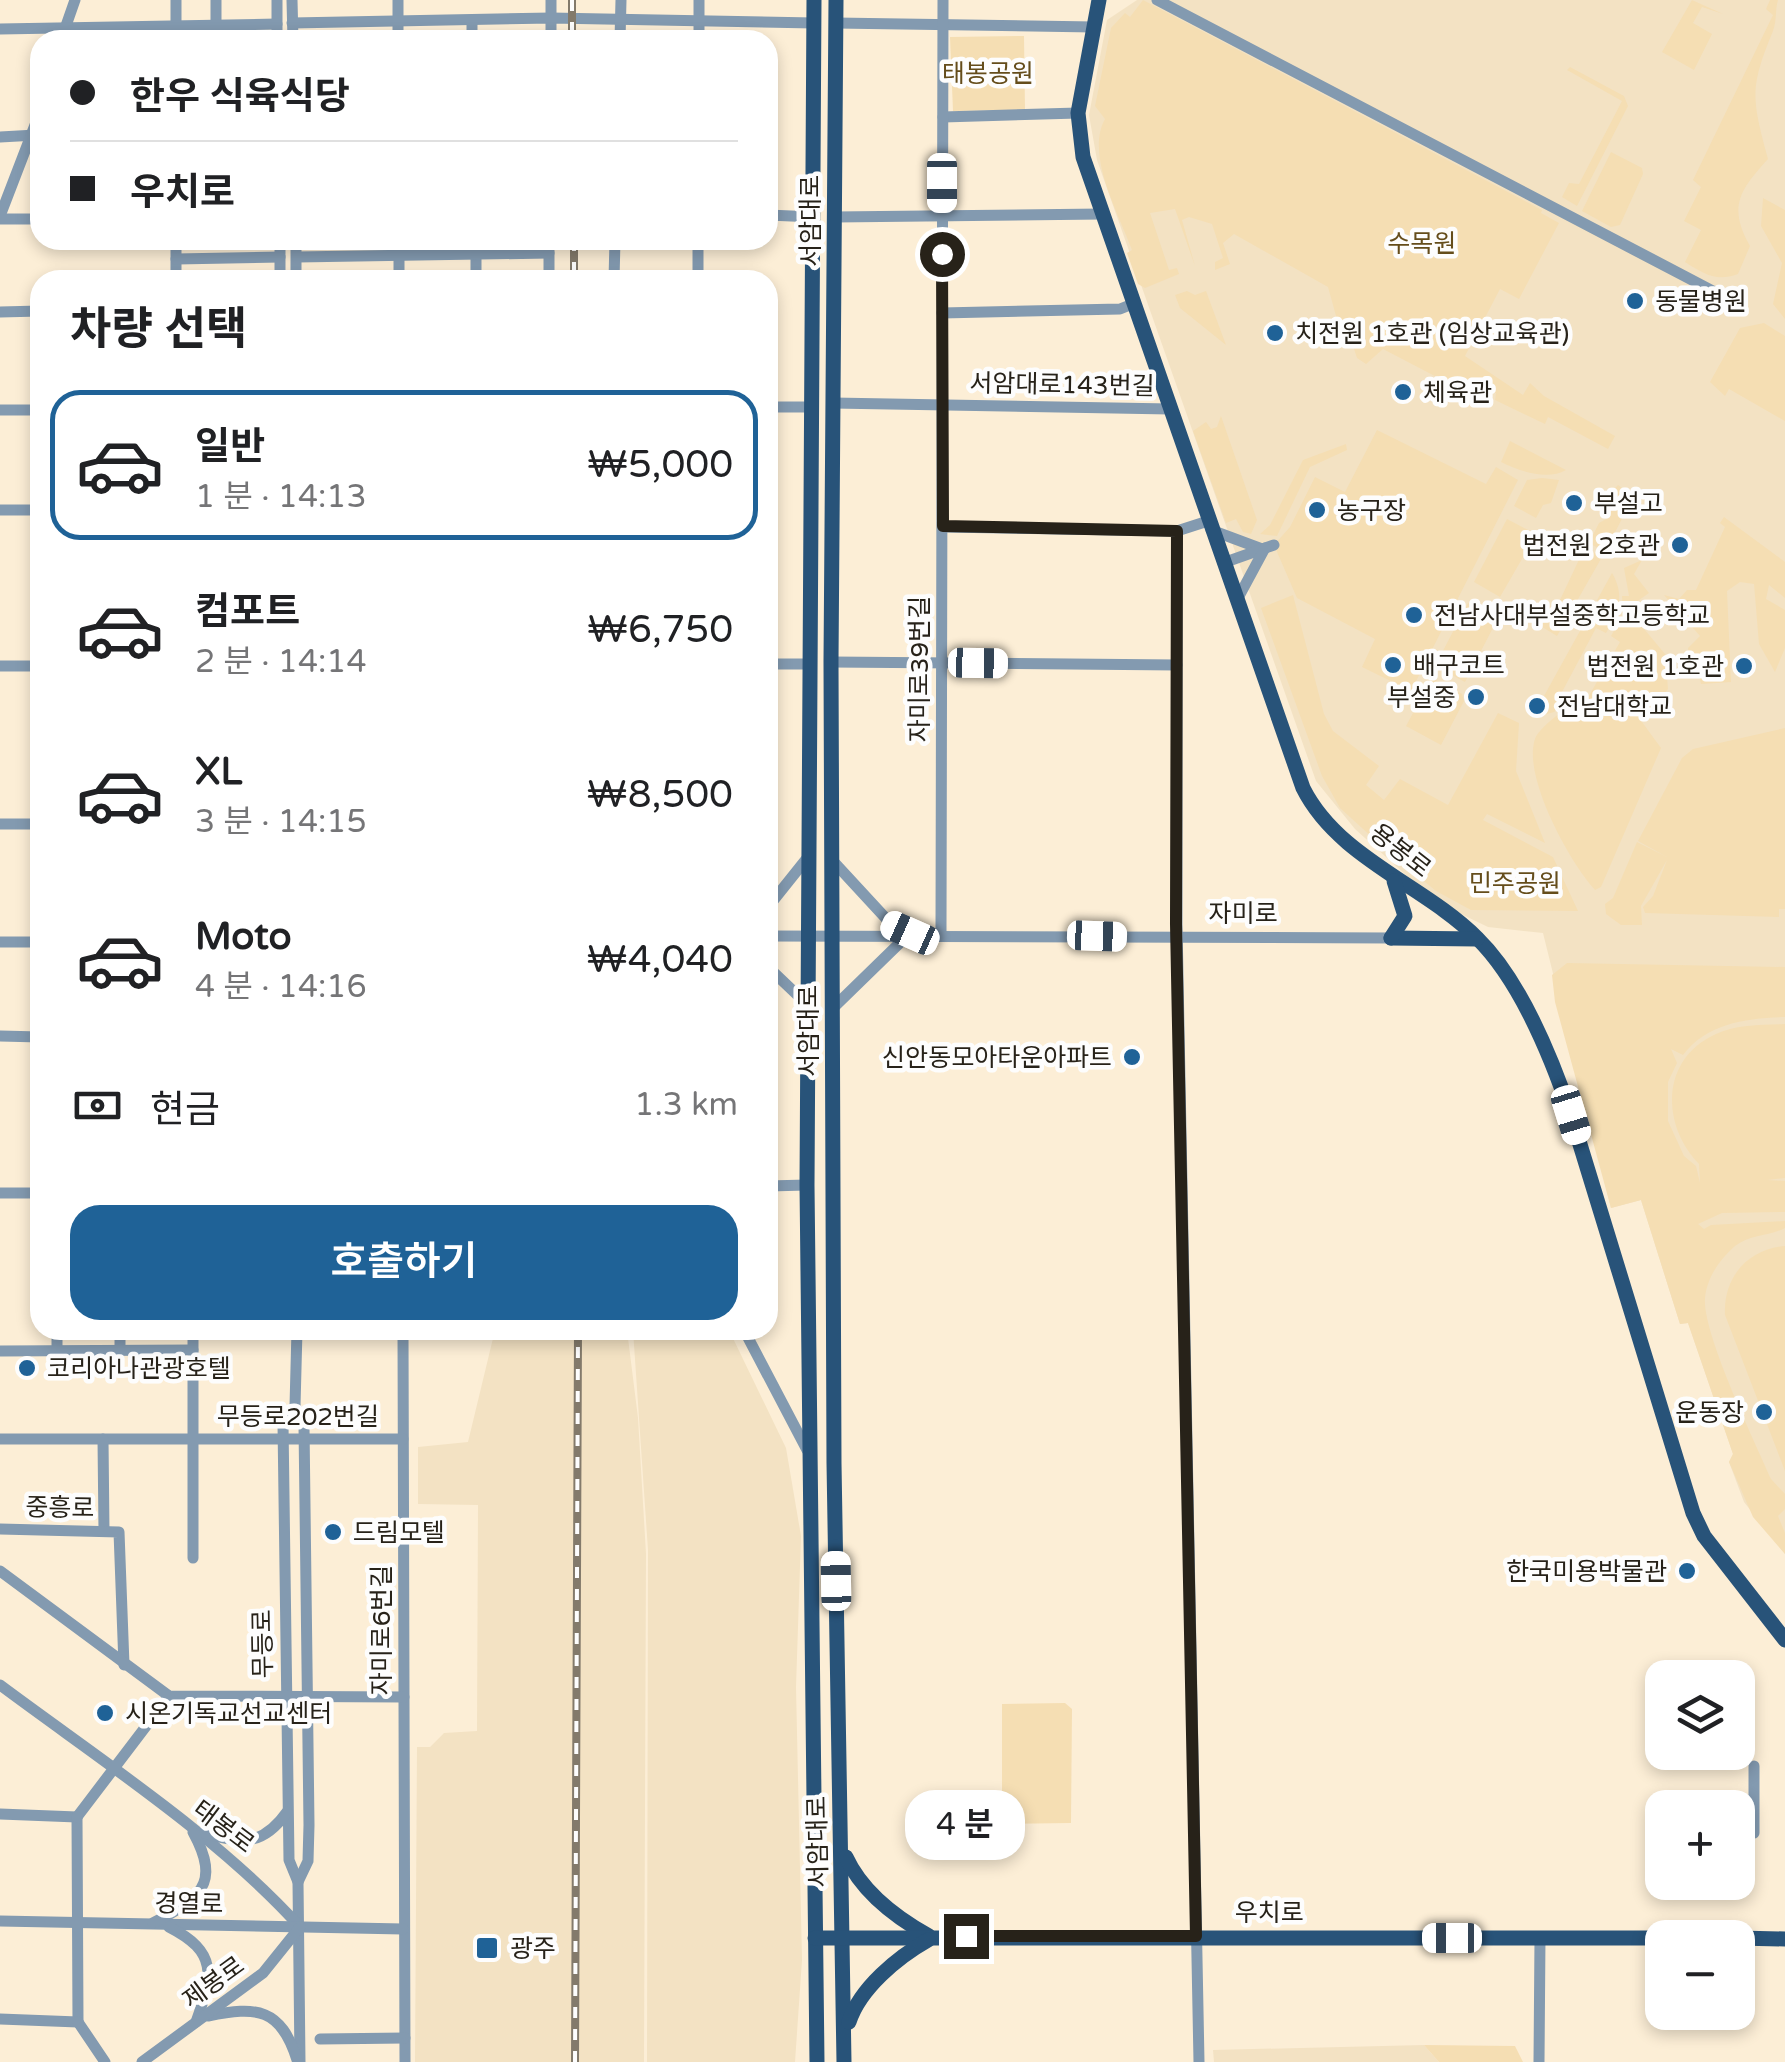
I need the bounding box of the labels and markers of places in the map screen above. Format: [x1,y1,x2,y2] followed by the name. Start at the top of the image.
[1655,287,1747,317] place label: 동물병원
[1624,290,1646,312] marker: 동물병원
[1295,319,1569,349] place label: 치전원 1호관 (임상교육관)
[1264,322,1286,344] marker: 치전원 1호관 (임상교육관)
[1423,378,1492,408] place label: 체육관
[1392,381,1414,403] marker: 체육관
[1594,489,1663,519] place label: 부설고
[1563,492,1585,514] marker: 부설고
[1337,496,1406,526] place label: 농구장
[1306,499,1328,521] marker: 농구장
[1523,531,1660,561] place label: 법전원 2호관
[1669,534,1691,556] marker: 법전원 2호관
[1434,601,1710,631] place label: 전남사대부설중학고등학교
[1403,604,1425,626] marker: 전남사대부설중학고등학교
[1413,651,1505,681] place label: 배구코트
[1587,652,1724,682] place label: 법전원 1호관
[1382,654,1404,676] marker: 배구코트
[1733,655,1755,677] marker: 법전원 1호관
[1387,683,1456,713] place label: 부설중
[1465,686,1487,708] marker: 부설중
[1557,692,1672,722] place label: 전남대학교
[1526,695,1548,717] marker: 전남대학교
[882,1043,1112,1073] place label: 신안동모아타운아파트
[1121,1046,1143,1068] marker: 신안동모아타운아파트
[47,1354,231,1384] place label: 코리아나관광호텔
[16,1357,38,1379] marker: 코리아나관광호텔
[1675,1398,1744,1428] place label: 운동장
[1753,1401,1775,1423] marker: 운동장
[353,1518,445,1548] place label: 드림모텔
[322,1521,344,1543] marker: 드림모텔
[1506,1557,1667,1587] place label: 한국미용박물관
[1676,1560,1698,1582] marker: 한국미용박물관
[125,1699,332,1729] place label: 시온기독교선교센터
[94,1702,116,1724] marker: 시온기독교선교센터
[510,1934,556,1964] place label: 광주
[474,1935,500,1961] marker: 광주

